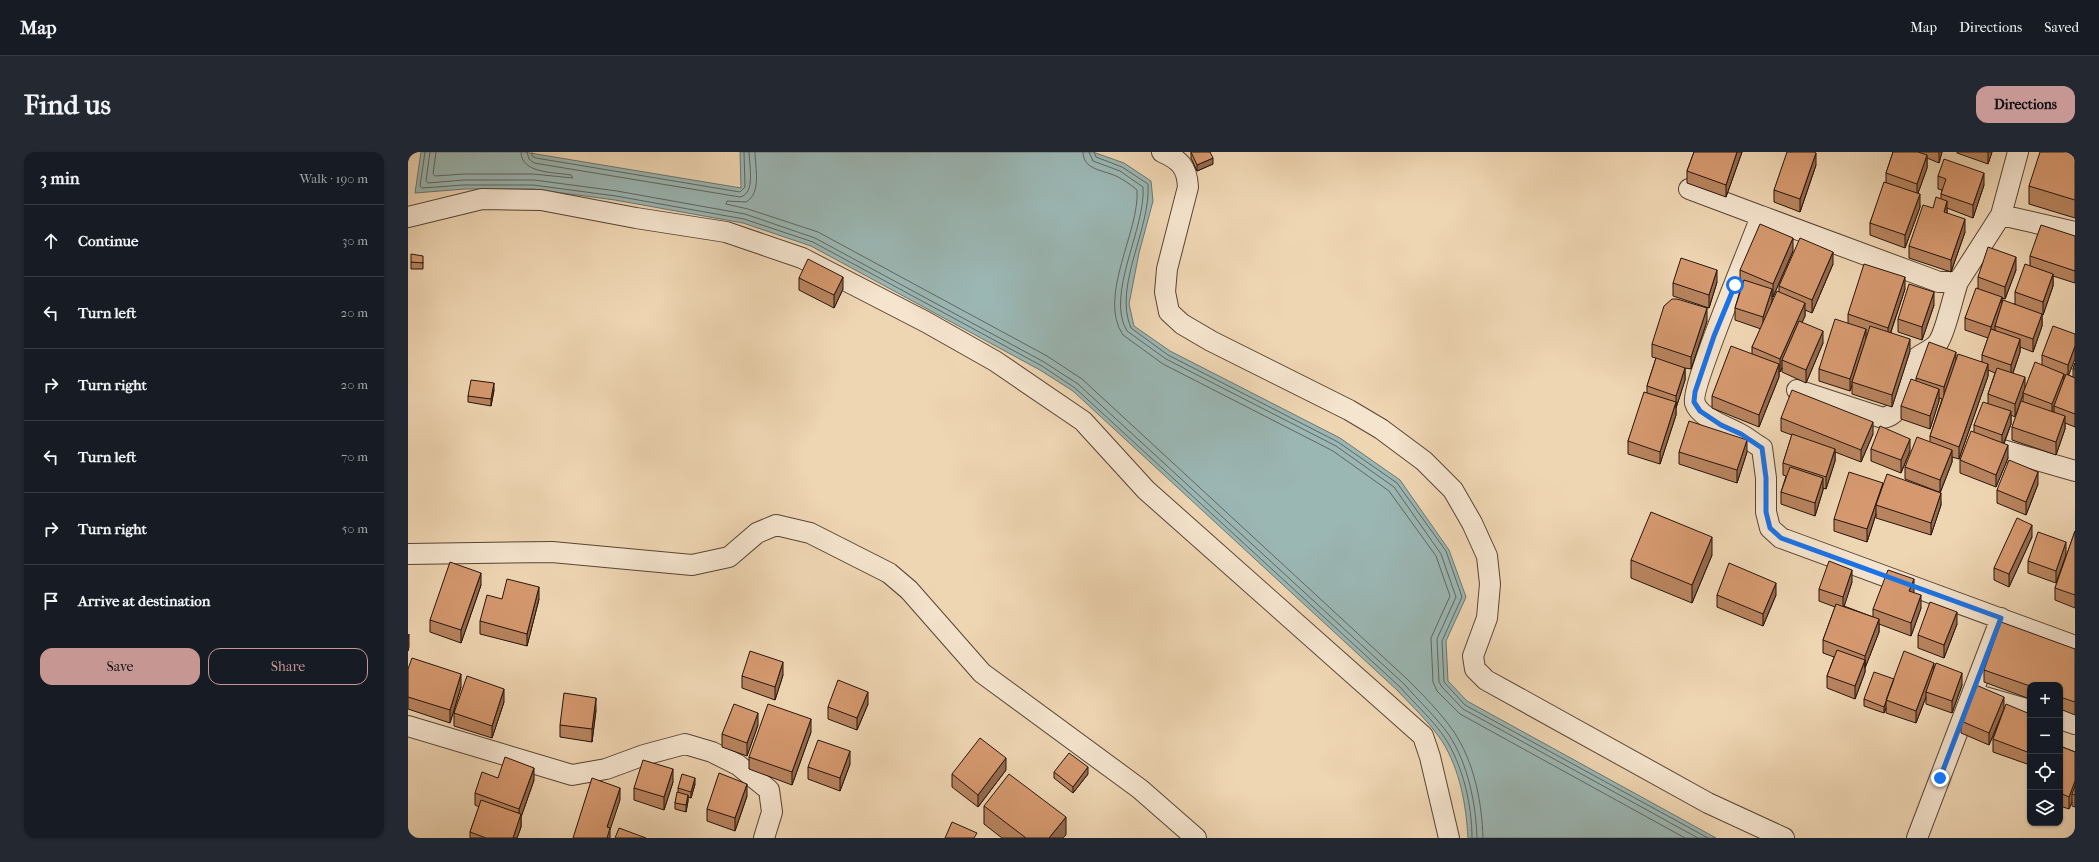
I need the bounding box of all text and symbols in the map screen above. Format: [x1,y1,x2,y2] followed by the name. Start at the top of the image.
[20,17,56,39] text: Map
[1910,19,1937,36] text: Map
[1959,19,2022,36] text: Directions
[2044,19,2079,36] text: Saved
[1976,86,2075,123] button: Directions
[24,88,111,121] text: Find us
[40,168,80,188] text: 3 min
[299,171,368,186] text: Walk · 190 m
[40,230,62,252] icon: ahead
[78,232,138,250] text: Continue
[342,233,368,248] text: 30 m
[1726,276,1744,294] route start
[40,302,62,324] icon: left
[78,304,136,322] text: Turn left
[341,305,368,320] text: 20 m
[40,374,62,396] icon: right
[78,376,147,394] text: Turn right
[341,377,368,392] text: 20 m
[40,446,62,468] icon: left
[78,448,136,466] text: Turn left
[341,449,368,464] text: 70 m
[40,518,62,540] icon: right
[78,520,147,538] text: Turn right
[342,521,368,536] text: 50 m
[40,590,62,612] icon: arrive
[78,592,210,610] text: Arrive at destination
[40,648,200,685] button: Save
[208,648,368,685] button: Share
[2027,682,2063,826] map controls
[2027,682,2063,718] button: +
[2027,718,2063,754] button: −
[2027,754,2063,790] button: locate
[1931,769,1949,787] route end
[2027,790,2063,826] button: layers

